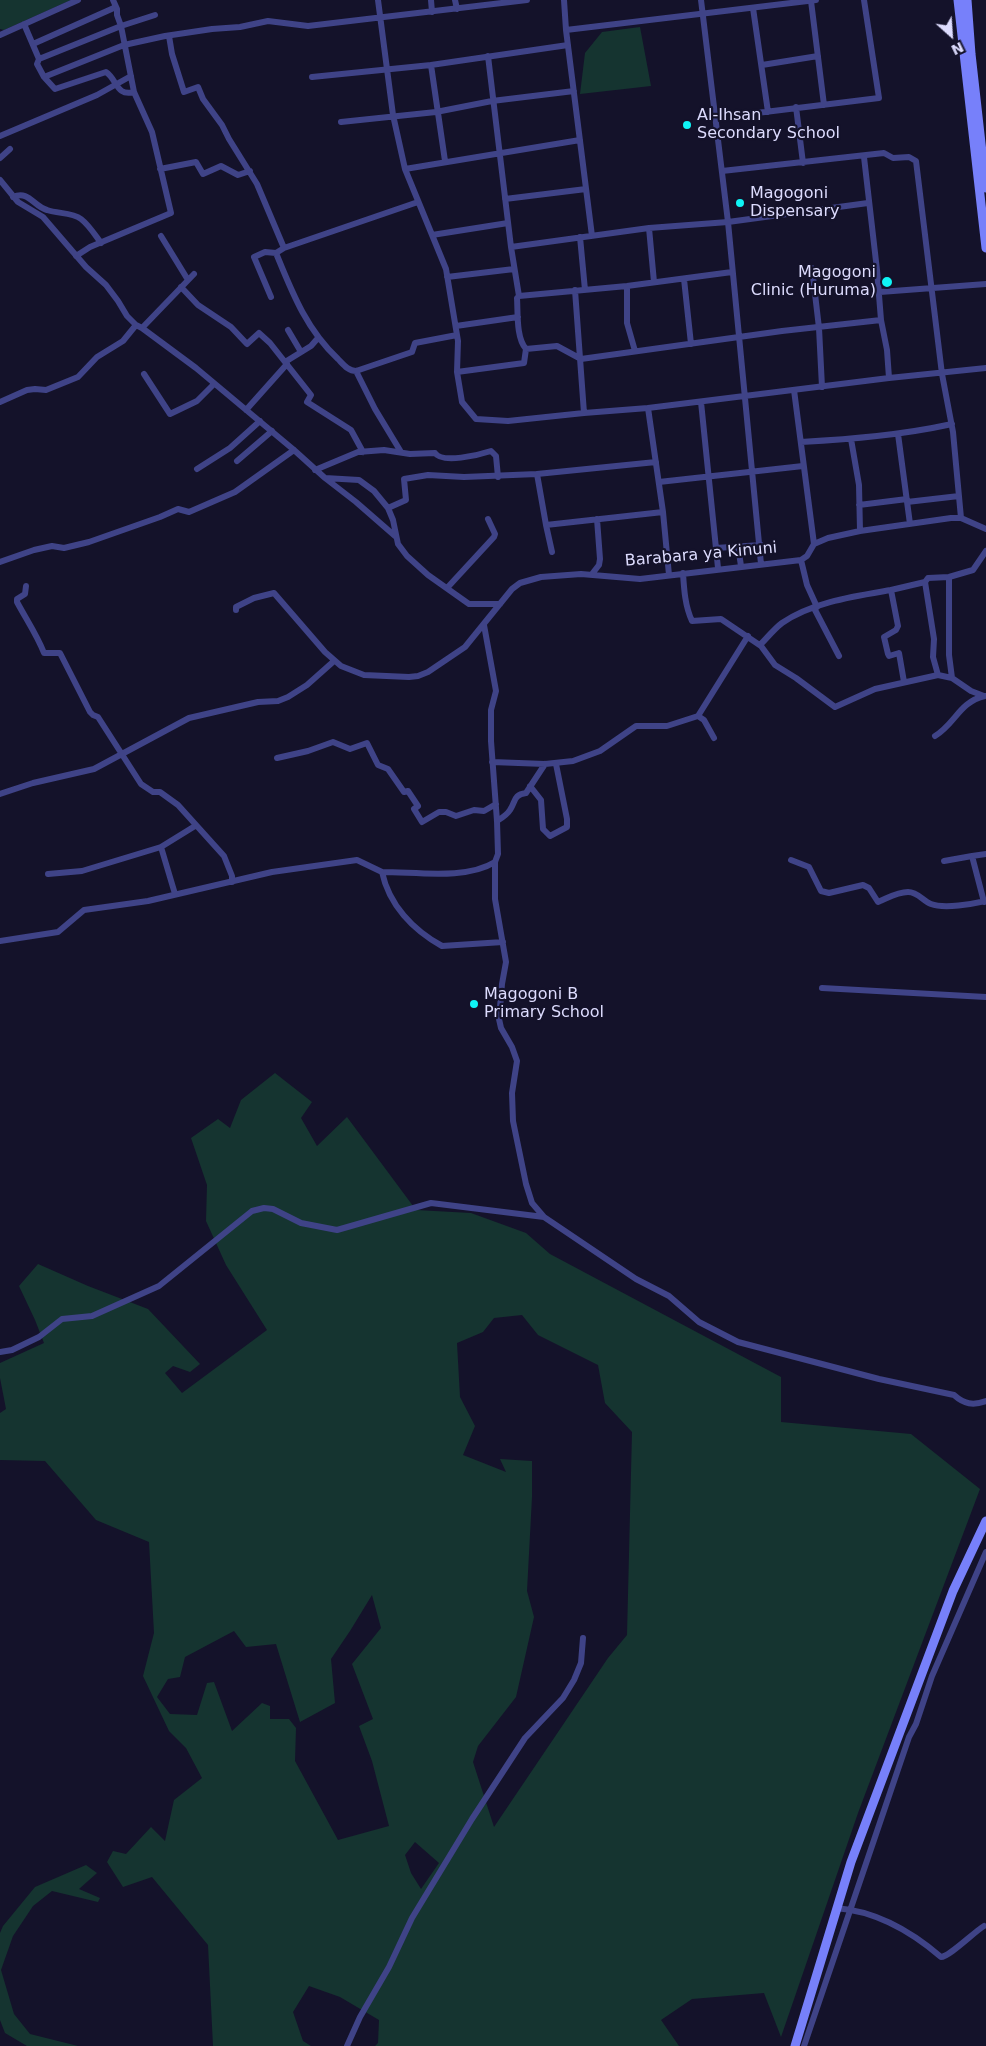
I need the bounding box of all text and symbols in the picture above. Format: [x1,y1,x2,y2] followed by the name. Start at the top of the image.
[926,10,976,60] north arrow
[949,39,966,58] text: N
[697,106,840,144] place label: Al-Ihsan Secondary School
[681,119,693,131] marker: Al-Ihsan Secondary School
[750,184,839,222] place label: Magogoni Dispensary
[734,197,746,209] marker: Magogoni Dispensary
[751,263,876,301] place label: Magogoni Clinic (Huruma)
[880,275,894,289] marker: Magogoni Clinic (Huruma)
[624,539,778,571] street label: Barabara ya Kinuni
[484,985,604,1023] place label: Magogoni B Primary School
[468,998,480,1010] marker: Magogoni B Primary School

